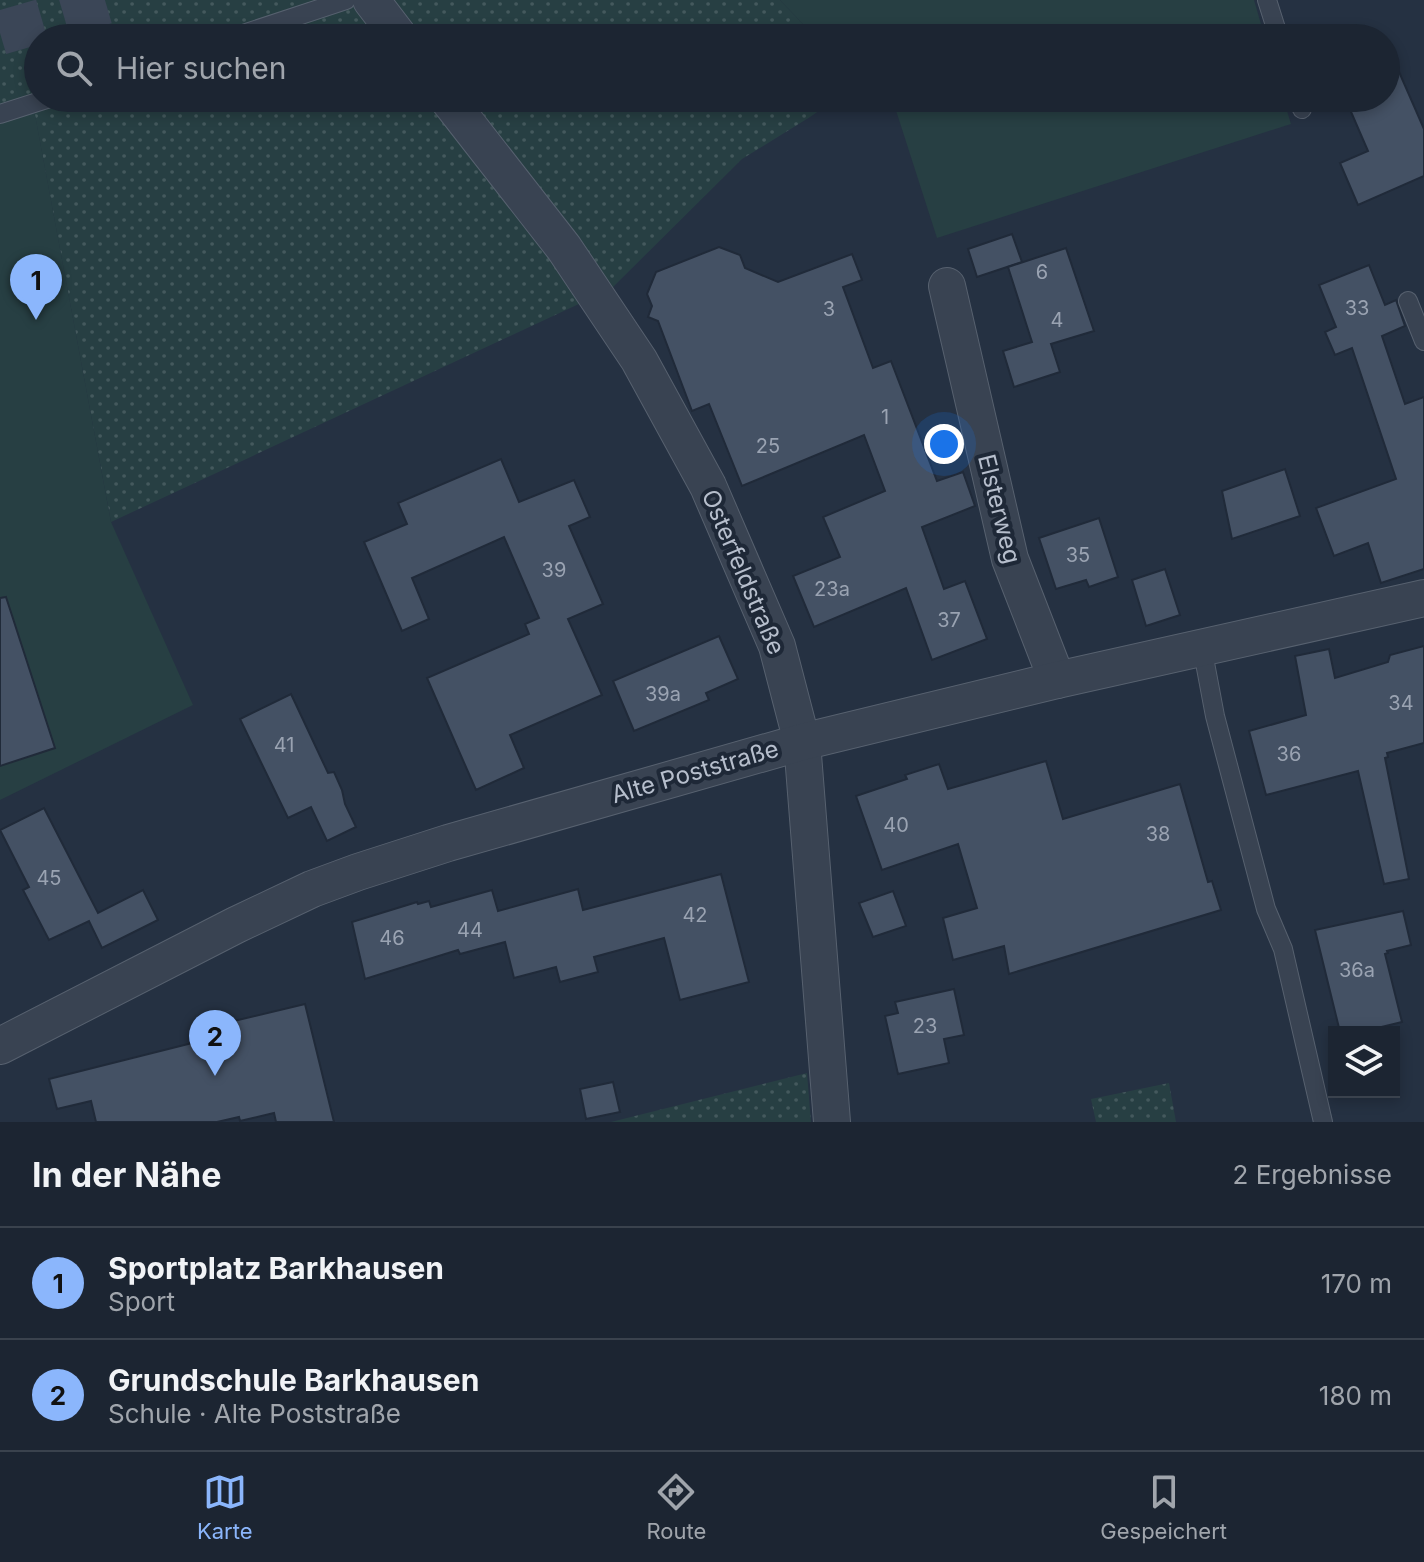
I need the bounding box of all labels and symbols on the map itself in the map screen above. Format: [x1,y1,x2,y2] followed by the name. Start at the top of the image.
[10,254,62,320] pin: 1
[1036,260,1048,284] house number: 6
[1345,296,1369,320] house number: 33
[823,297,835,321] house number: 3
[1051,308,1063,332] house number: 4
[881,405,889,429] house number: 1
[924,424,964,464] your location
[756,434,780,458] house number: 25
[972,451,1027,567] street label: Elsterweg
[696,485,791,659] street label: Osterfeldstraße
[1066,543,1090,567] house number: 35
[542,558,566,582] house number: 39
[814,577,850,601] house number: 23a
[937,608,961,632] house number: 37
[645,682,681,706] house number: 39a
[1388,691,1414,715] house number: 34
[274,733,294,757] house number: 41
[608,734,782,809] street label: Alte Poststraße
[1277,742,1301,766] house number: 36
[883,813,909,837] house number: 40
[1146,822,1170,846] house number: 38
[36,866,62,890] house number: 45
[682,903,708,927] house number: 42
[457,918,483,942] house number: 44
[379,926,405,950] house number: 46
[1339,958,1375,982] house number: 36a
[189,1010,241,1076] pin: 2
[913,1014,937,1038] house number: 23

